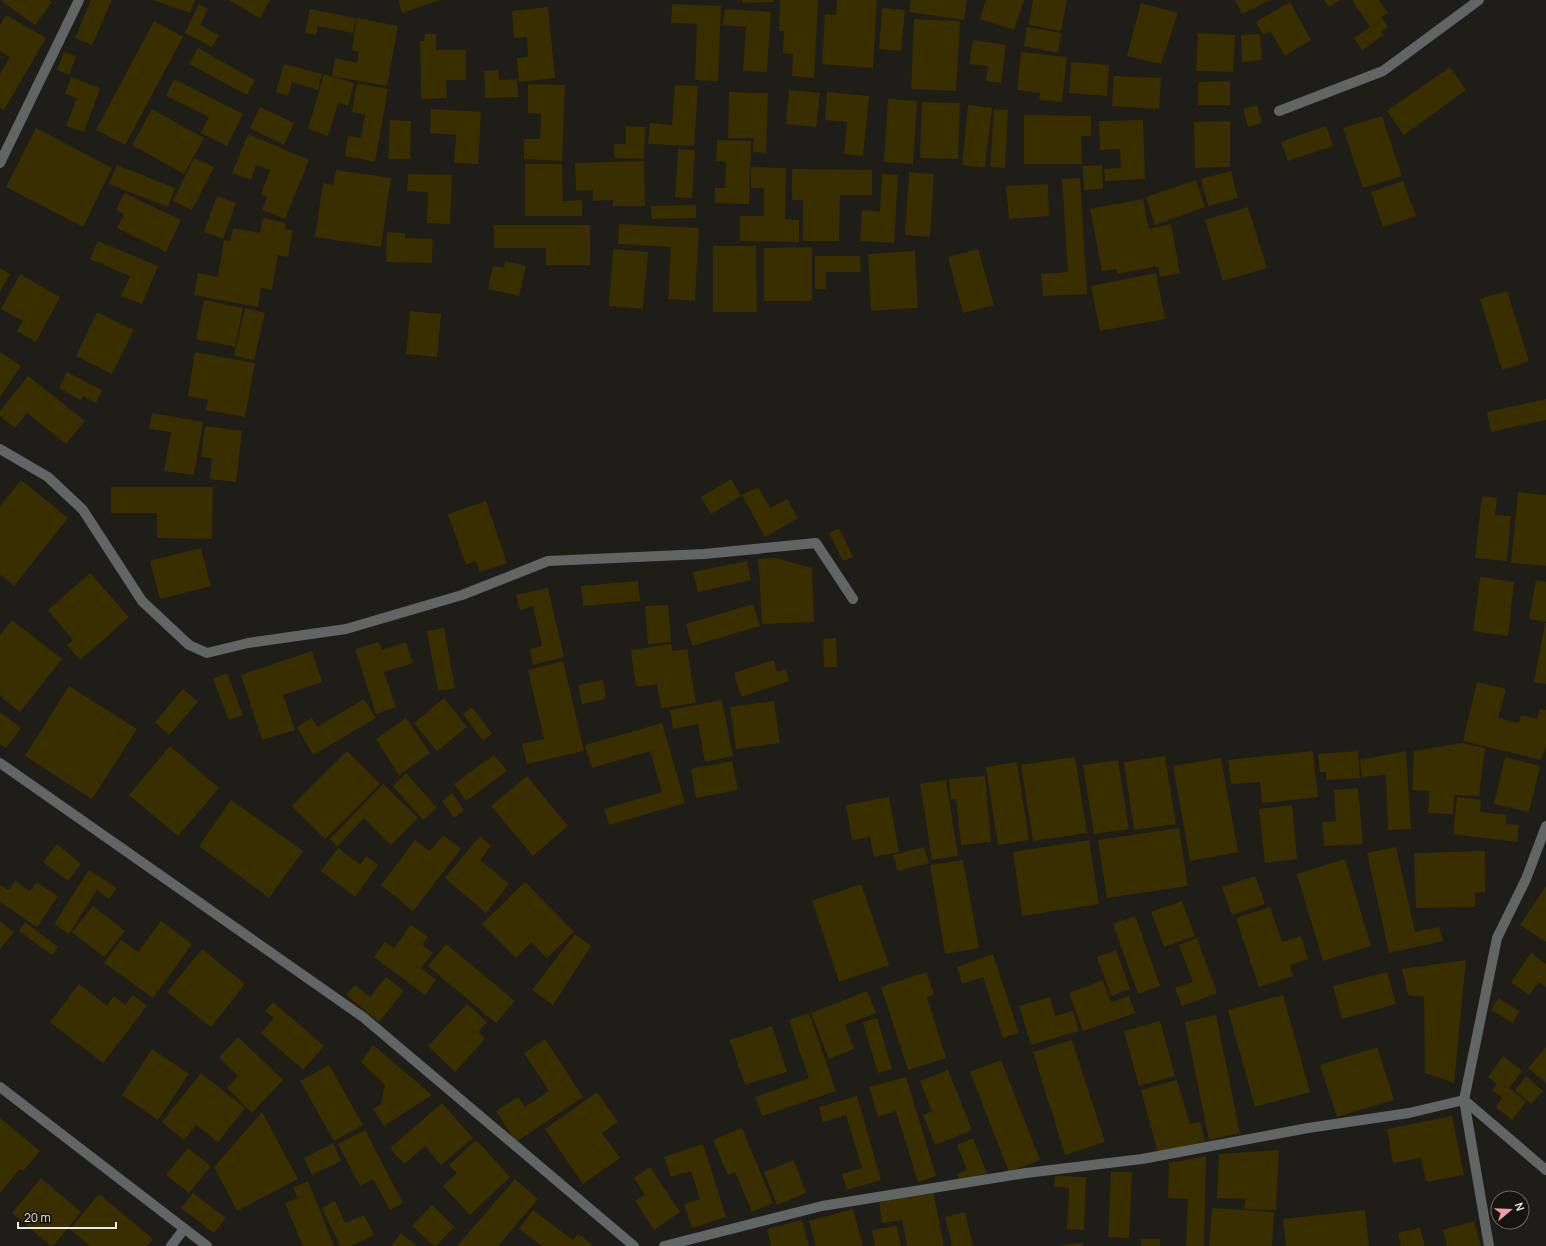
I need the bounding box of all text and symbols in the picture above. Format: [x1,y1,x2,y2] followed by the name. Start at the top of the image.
[1490,1190,1530,1230] north arrow
[1512,1200,1528,1213] text: N
[18,1204,116,1230] scale bar
[24,1209,51,1226] text: 20 m

